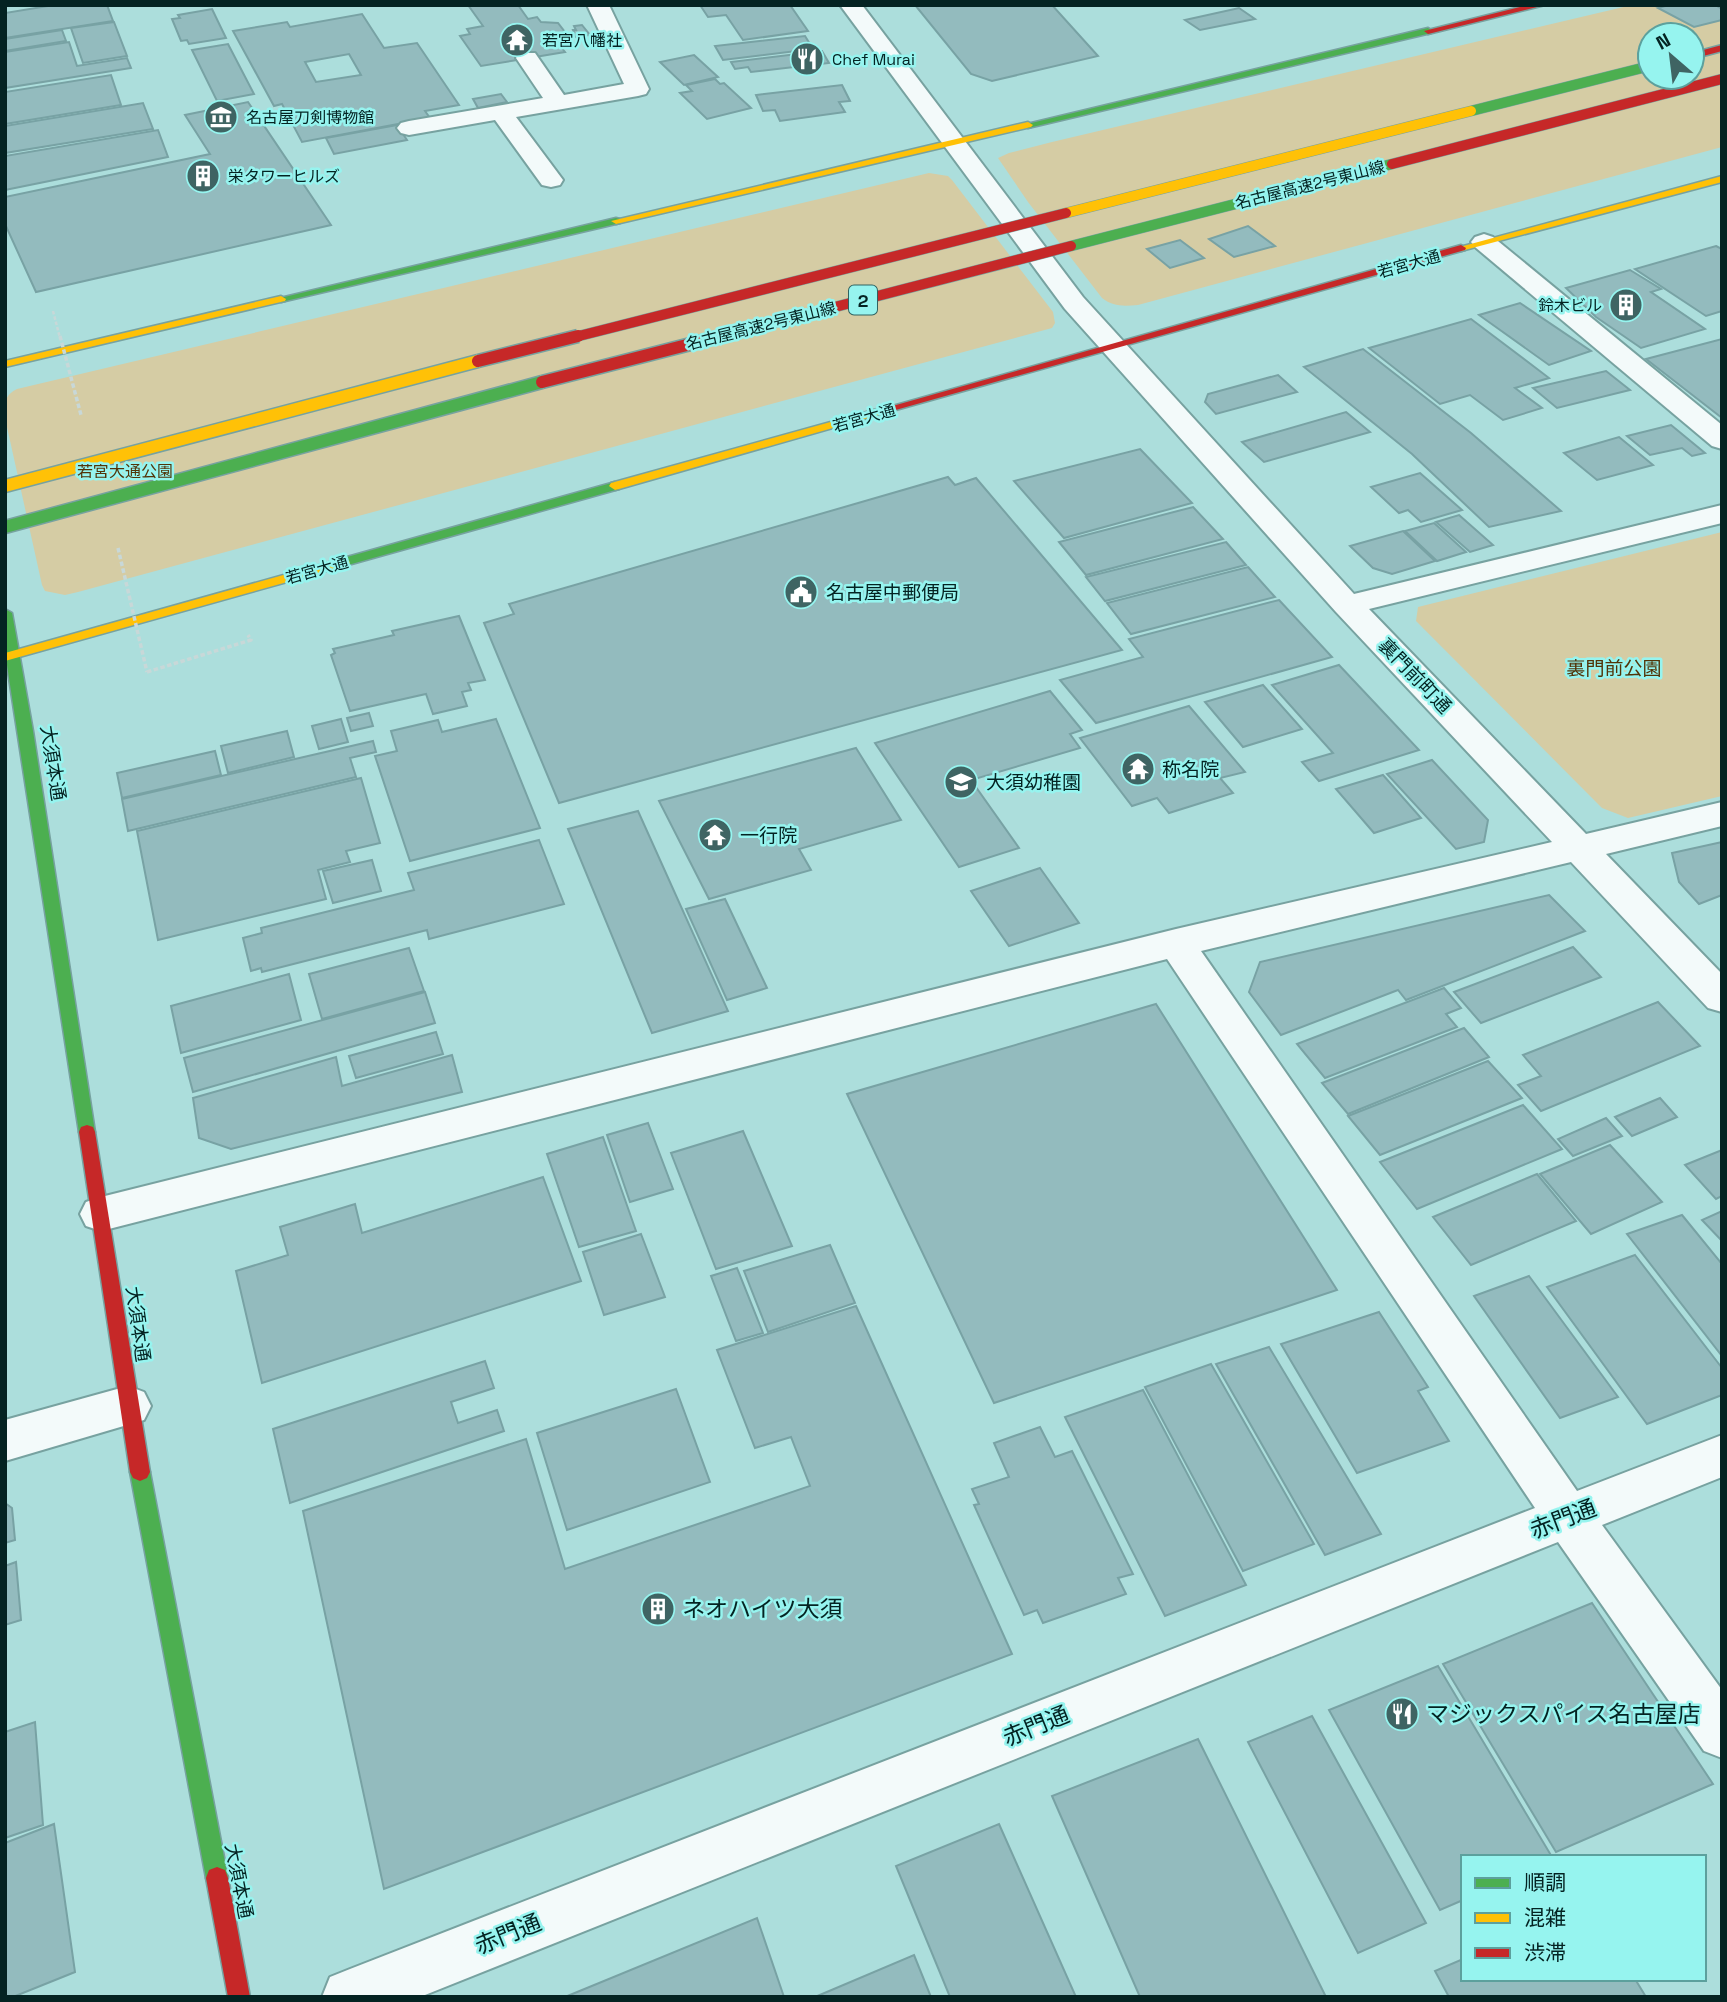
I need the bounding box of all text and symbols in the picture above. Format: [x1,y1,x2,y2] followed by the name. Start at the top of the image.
[498,21,536,59] temple icon: 若宮八幡社
[1636,21,1706,91] north arrow
[1652,27,1675,55] text: N
[542,30,622,51] place label: 若宮八幡社
[788,40,826,78] restaurant icon: Chef Murai
[832,49,915,70] place label: Chef Murai
[202,98,240,136] museum icon: 名古屋刀剣博物館
[246,107,374,128] place label: 名古屋刀剣博物館
[1233,156,1387,214] street label: 名古屋高速2号東山線
[184,157,222,195] building icon: 栄タワーヒルズ
[228,166,340,187] place label: 栄タワーヒルズ
[1375,245,1443,283] street label: 若宮大通
[849,286,877,314] road number: 2
[1607,286,1645,324] building icon: 鈴木ビル
[1538,295,1602,316] place label: 鈴木ビル
[684,297,838,355] street label: 名古屋高速2号東山線
[830,399,898,437] street label: 若宮大通
[77,461,173,482] park label: 若宮大通公園
[283,551,351,589] street label: 若宮大通
[782,573,820,611] public building icon: 名古屋中郵便局
[826,580,959,605] place label: 名古屋中郵便局
[1373,633,1457,719] street label: 裏門前町通
[1566,656,1662,681] park label: 裏門前公園
[35,724,71,802] street label: 大須本通
[1119,750,1157,788] temple icon: 称名院
[1162,757,1219,782] place label: 称名院
[942,763,980,801] school or university icon: 大須幼稚園
[986,770,1081,795] place label: 大須幼稚園
[696,816,734,854] temple icon: 一行院
[740,823,797,848] place label: 一行院
[120,1285,156,1363] street label: 大須本通
[1525,1493,1601,1545] street label: 赤門通
[639,1590,677,1628] building icon: ネオハイツ大須
[682,1594,843,1624] place label: ネオハイツ大須
[1383,1695,1421,1733] restaurant icon: マジックスパイス名古屋店
[998,1699,1074,1753] street label: 赤門通
[1426,1699,1701,1729] place label: マジックスパイス名古屋店
[219,1841,259,1921] street label: 大須本通
[1461,1855,1706,1981] legend
[1524,1869,1566,1896] text: 順調
[1524,1904,1566,1931] text: 混雑
[470,1907,546,1961] street label: 赤門通
[1524,1939,1566,1966] text: 渋滞

